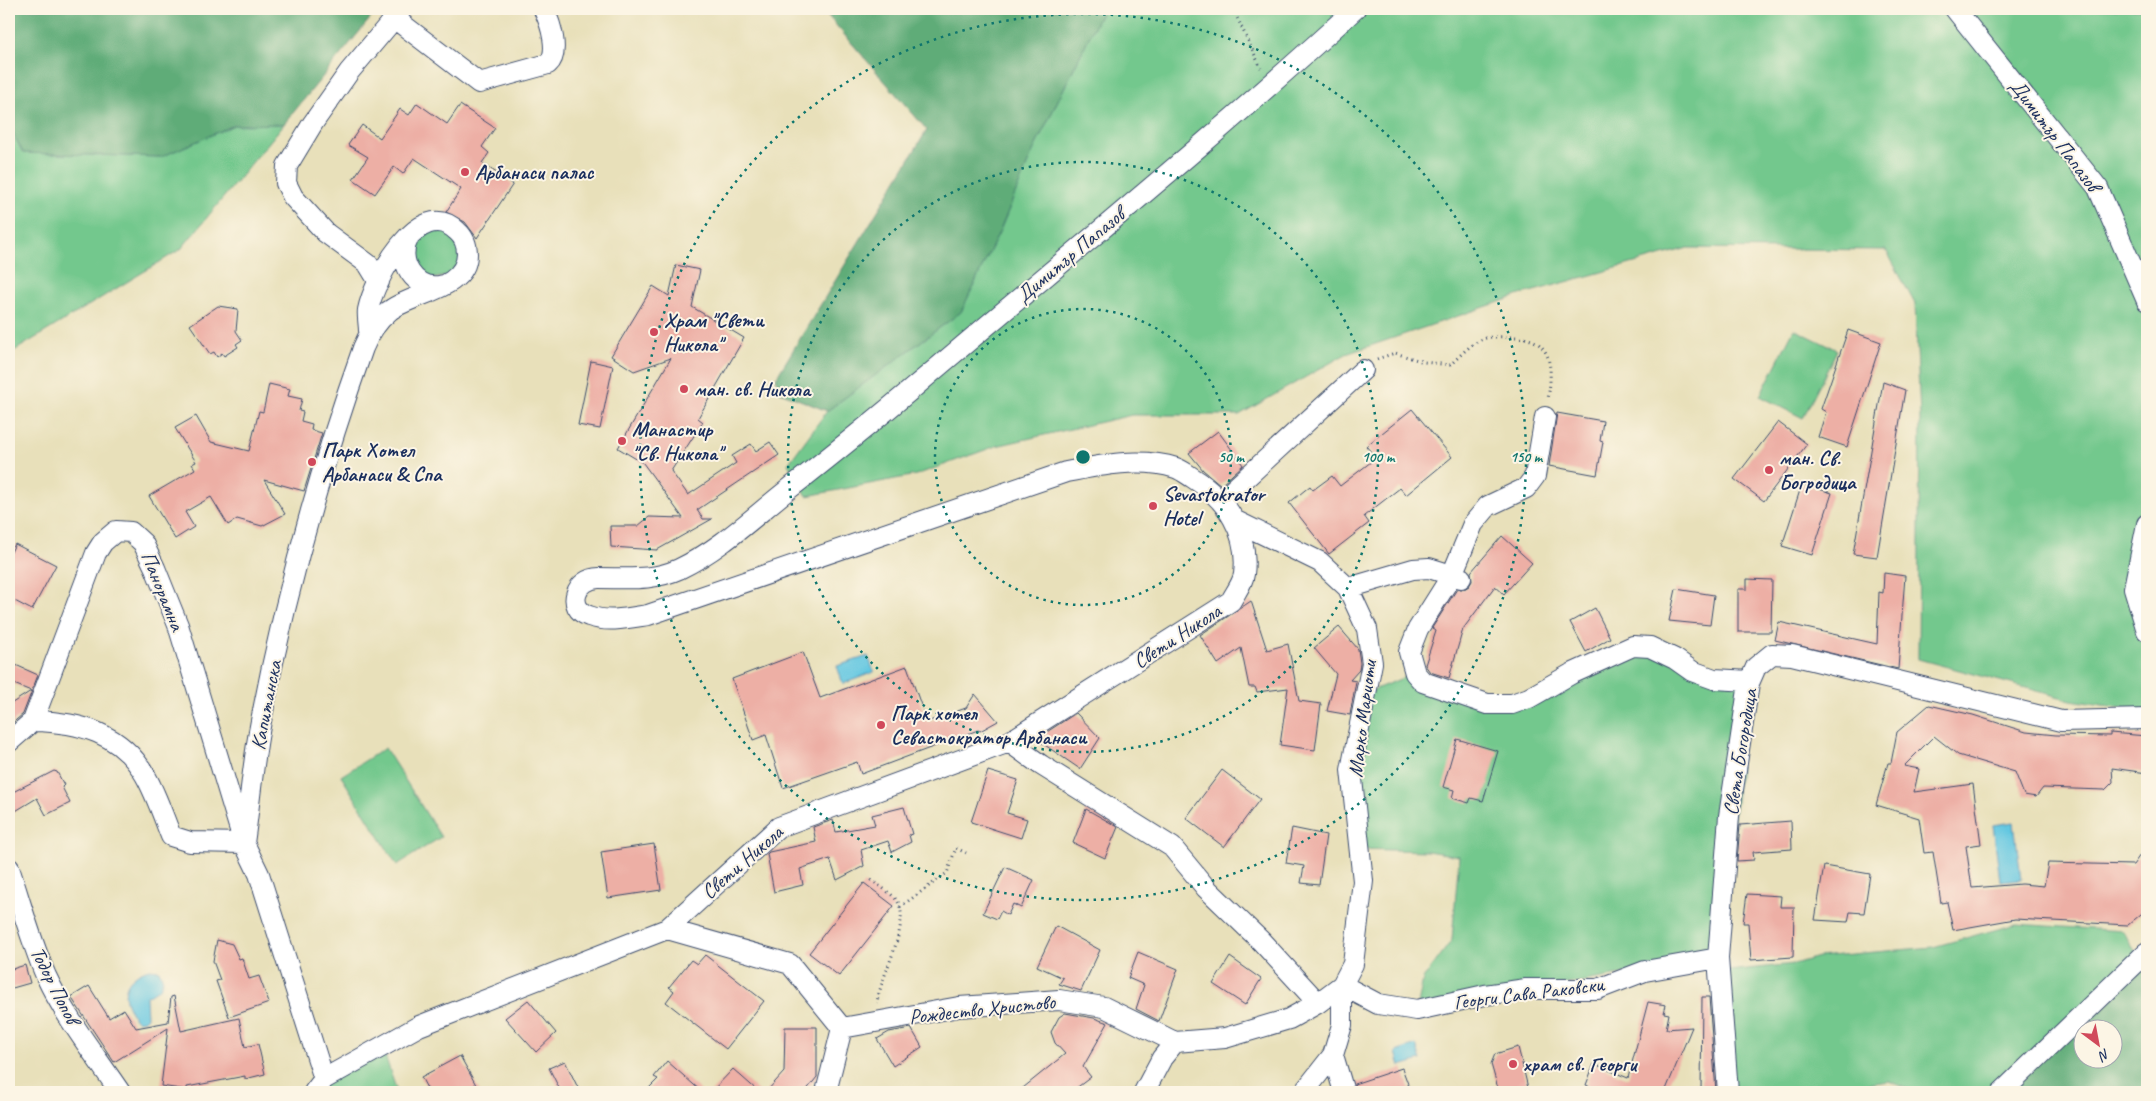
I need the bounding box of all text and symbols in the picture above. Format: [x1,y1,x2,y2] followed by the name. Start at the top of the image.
[2004,74,2109,200] street label: Димитър Папазов
[475,159,595,185] place label: Арбанаси палас
[459,166,471,178] marker: Арбанаси палас
[1010,199,1133,308] street label: Димитър Папазов
[664,307,766,357] place label: Храм "Свети Никола"
[648,326,660,338] marker: Храм "Свети Никола"
[694,376,812,402] place label: ман. св. Никола
[678,383,690,395] marker: ман. св. Никола
[632,416,727,466] place label: Манастир "Св. Никола"
[616,435,628,447] marker: Манастир "Св. Никола"
[322,437,443,487] place label: Парк Хотел Арбанаси & Спа
[1779,445,1857,495] place label: ман. Св. Богродица
[1074,448,1092,466] centre of rings
[1218,448,1245,467] text: 50 m
[1362,448,1396,467] text: 100 m
[1510,448,1544,467] text: 150 m
[306,456,318,468] marker: Парк Хотел Арбанаси & Спа
[1763,464,1775,476] marker: ман. Св. Богродица
[1163,481,1267,531] place label: Sevastokrator Hotel
[1147,500,1159,512] marker: Sevastokrator Hotel
[135,548,191,636] street label: Панорамна
[1128,597,1227,674] street label: Свети Никола
[245,656,288,752] street label: Капитанска
[1342,657,1382,779] street label: Марко Мариоти
[1717,685,1763,817] street label: Света Богородица
[891,700,1089,750] place label: Парк хотел Севастократор Арбанаси
[875,719,887,731] marker: Парк хотел Севастократор Арбанаси
[696,818,789,905] street label: Свети Никола
[25,942,88,1032] street label: Тодор Попов
[1452,971,1607,1015] street label: Георги Сава Раковски
[908,988,1058,1030] street label: Рождество Христово
[2074,1018,2124,1068] north arrow
[2094,1045,2113,1065] text: N
[1523,1051,1638,1077] place label: храм св. Георги
[1507,1058,1519,1070] marker: храм св. Георги

